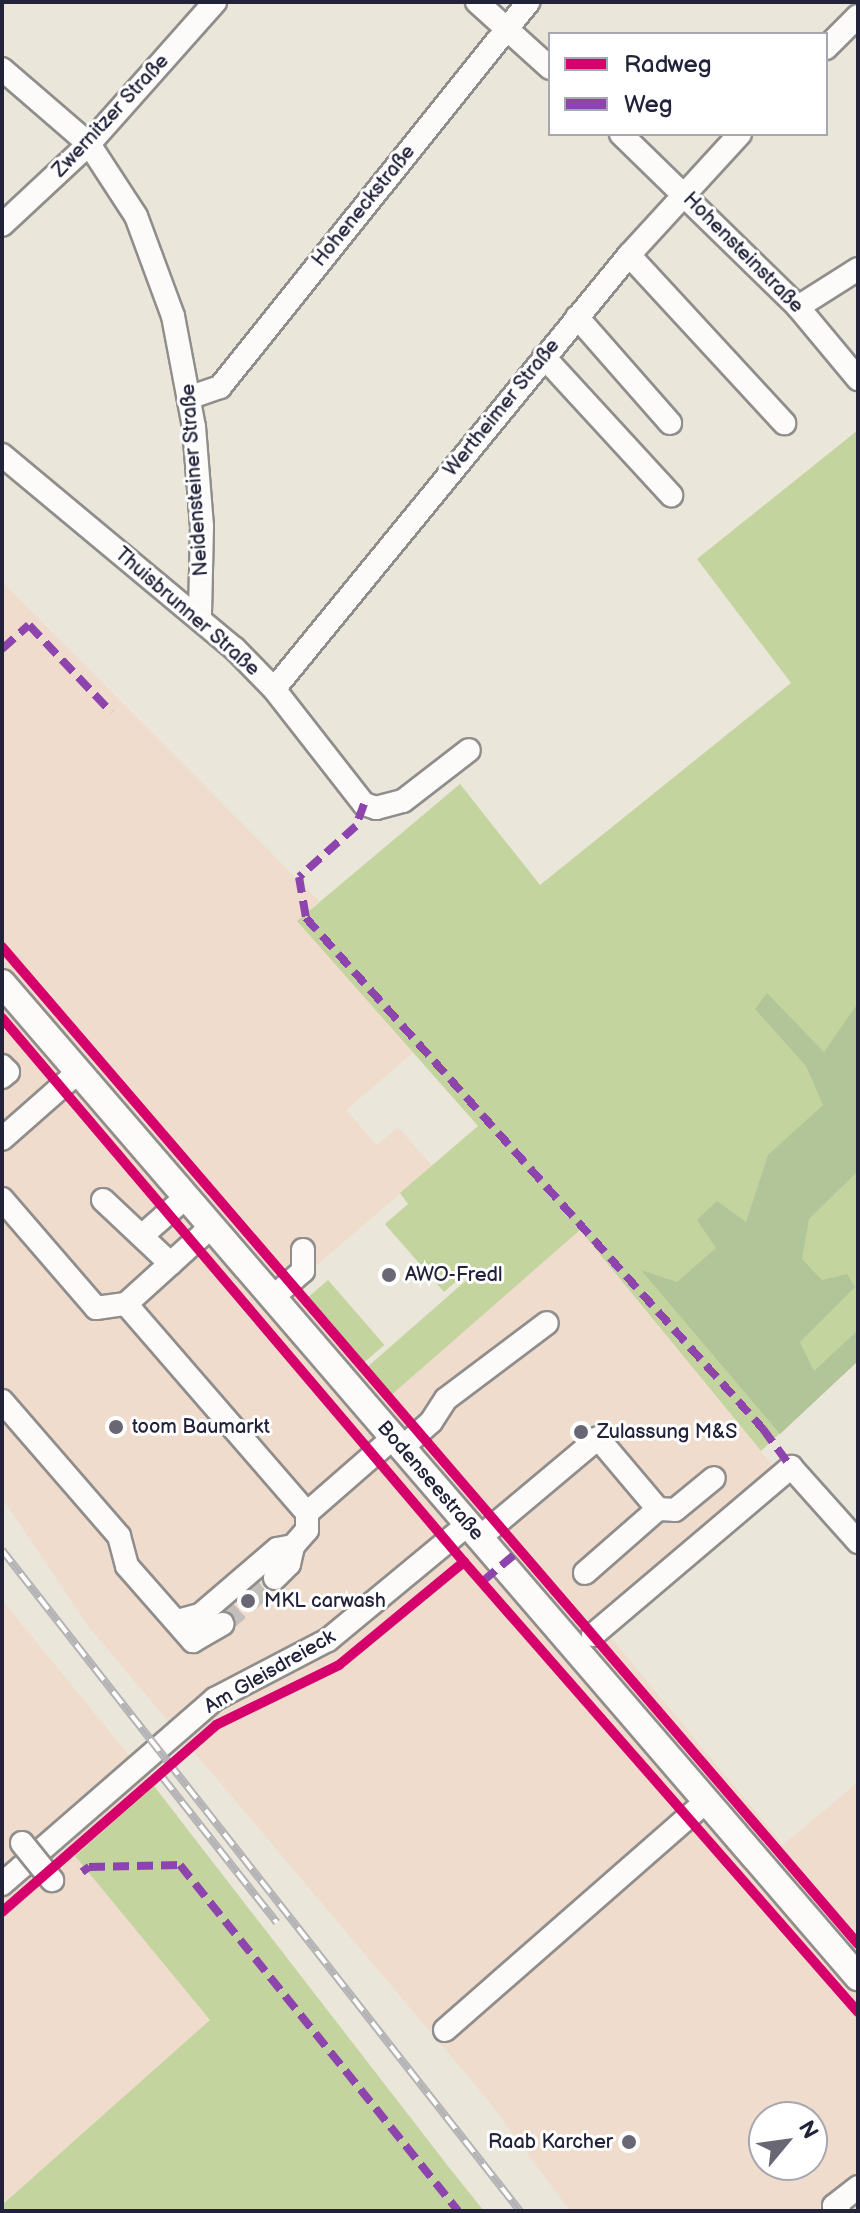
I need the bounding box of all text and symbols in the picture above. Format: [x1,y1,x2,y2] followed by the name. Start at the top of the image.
[548,32,828,136] legend
[48,49,174,183] street label: Zwernitzer Straße
[624,50,711,79] text: Radweg
[624,90,673,119] text: Weg
[308,140,420,272] street label: Hoheneckstraße
[678,188,808,318] street label: Hohensteinstraße
[439,334,565,482] street label: Wertheimer Straße
[176,383,214,577] street label: Neidensteiner Straße
[110,543,264,681] street label: Thuisbrunner Straße
[405,1263,502,1287] place label: AWO-Fredl
[380,1266,398,1284] marker: AWO-Fredl
[132,1415,270,1439] place label: toom Baumarkt
[372,1416,488,1546] street label: Bodenseestraße
[107,1418,125,1436] marker: toom Baumarkt
[597,1420,737,1444] place label: Zulassung M&S
[572,1423,590,1441] marker: Zulassung M&S
[264,1589,386,1613] place label: MKL carwash
[239,1592,257,1610] marker: MKL carwash
[200,1625,340,1719] street label: Am Gleisdreieck
[748,2101,828,2181] north arrow
[792,2116,823,2144] text: N
[488,2130,613,2154] place label: Raab Karcher
[620,2133,638,2151] marker: Raab Karcher

